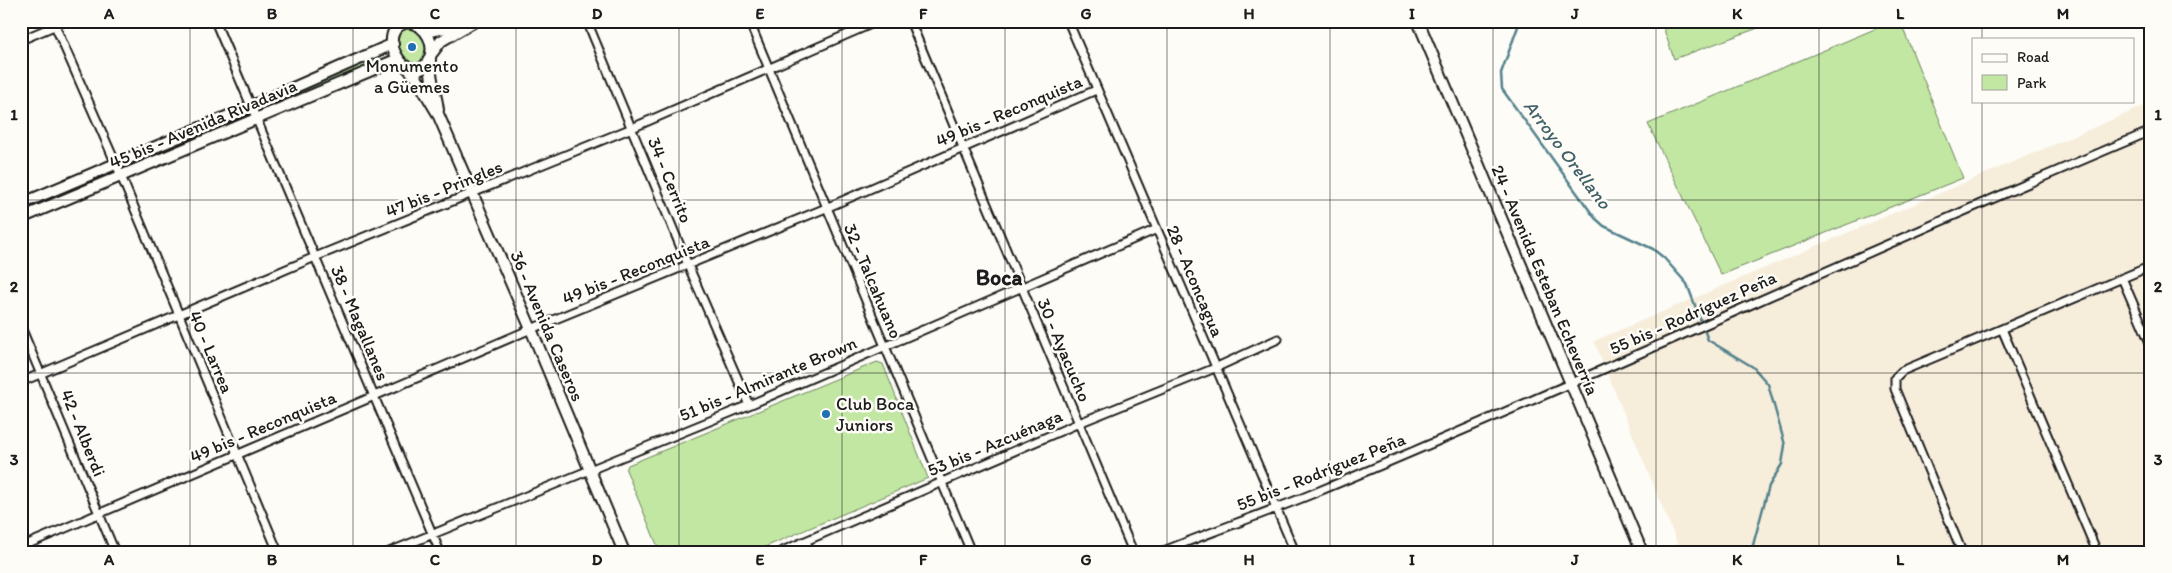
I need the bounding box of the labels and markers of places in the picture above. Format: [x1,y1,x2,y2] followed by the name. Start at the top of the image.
[406,41,418,53] marker: Monumento a Güemes
[366,55,458,98] place label: Monumento a Güemes
[836,393,915,436] place label: Club Boca Juniors
[820,408,832,420] marker: Club Boca Juniors

